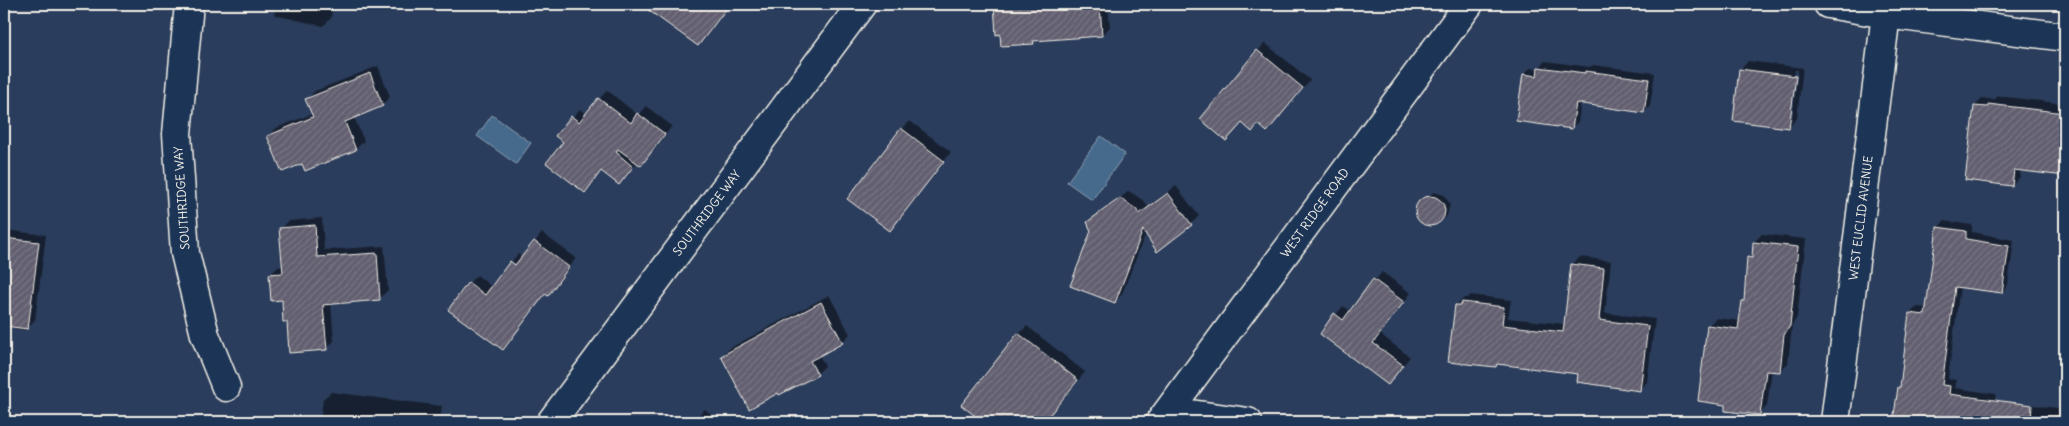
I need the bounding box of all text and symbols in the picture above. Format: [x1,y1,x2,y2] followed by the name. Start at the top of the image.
[170,146,193,250] street label: SOUTHRIDGE WAY
[1845,155,1876,281] street label: WEST EUCLID AVENUE
[1277,165,1352,260] street label: WEST RIDGE ROAD
[669,167,744,259] street label: SOUTHRIDGE WAY

